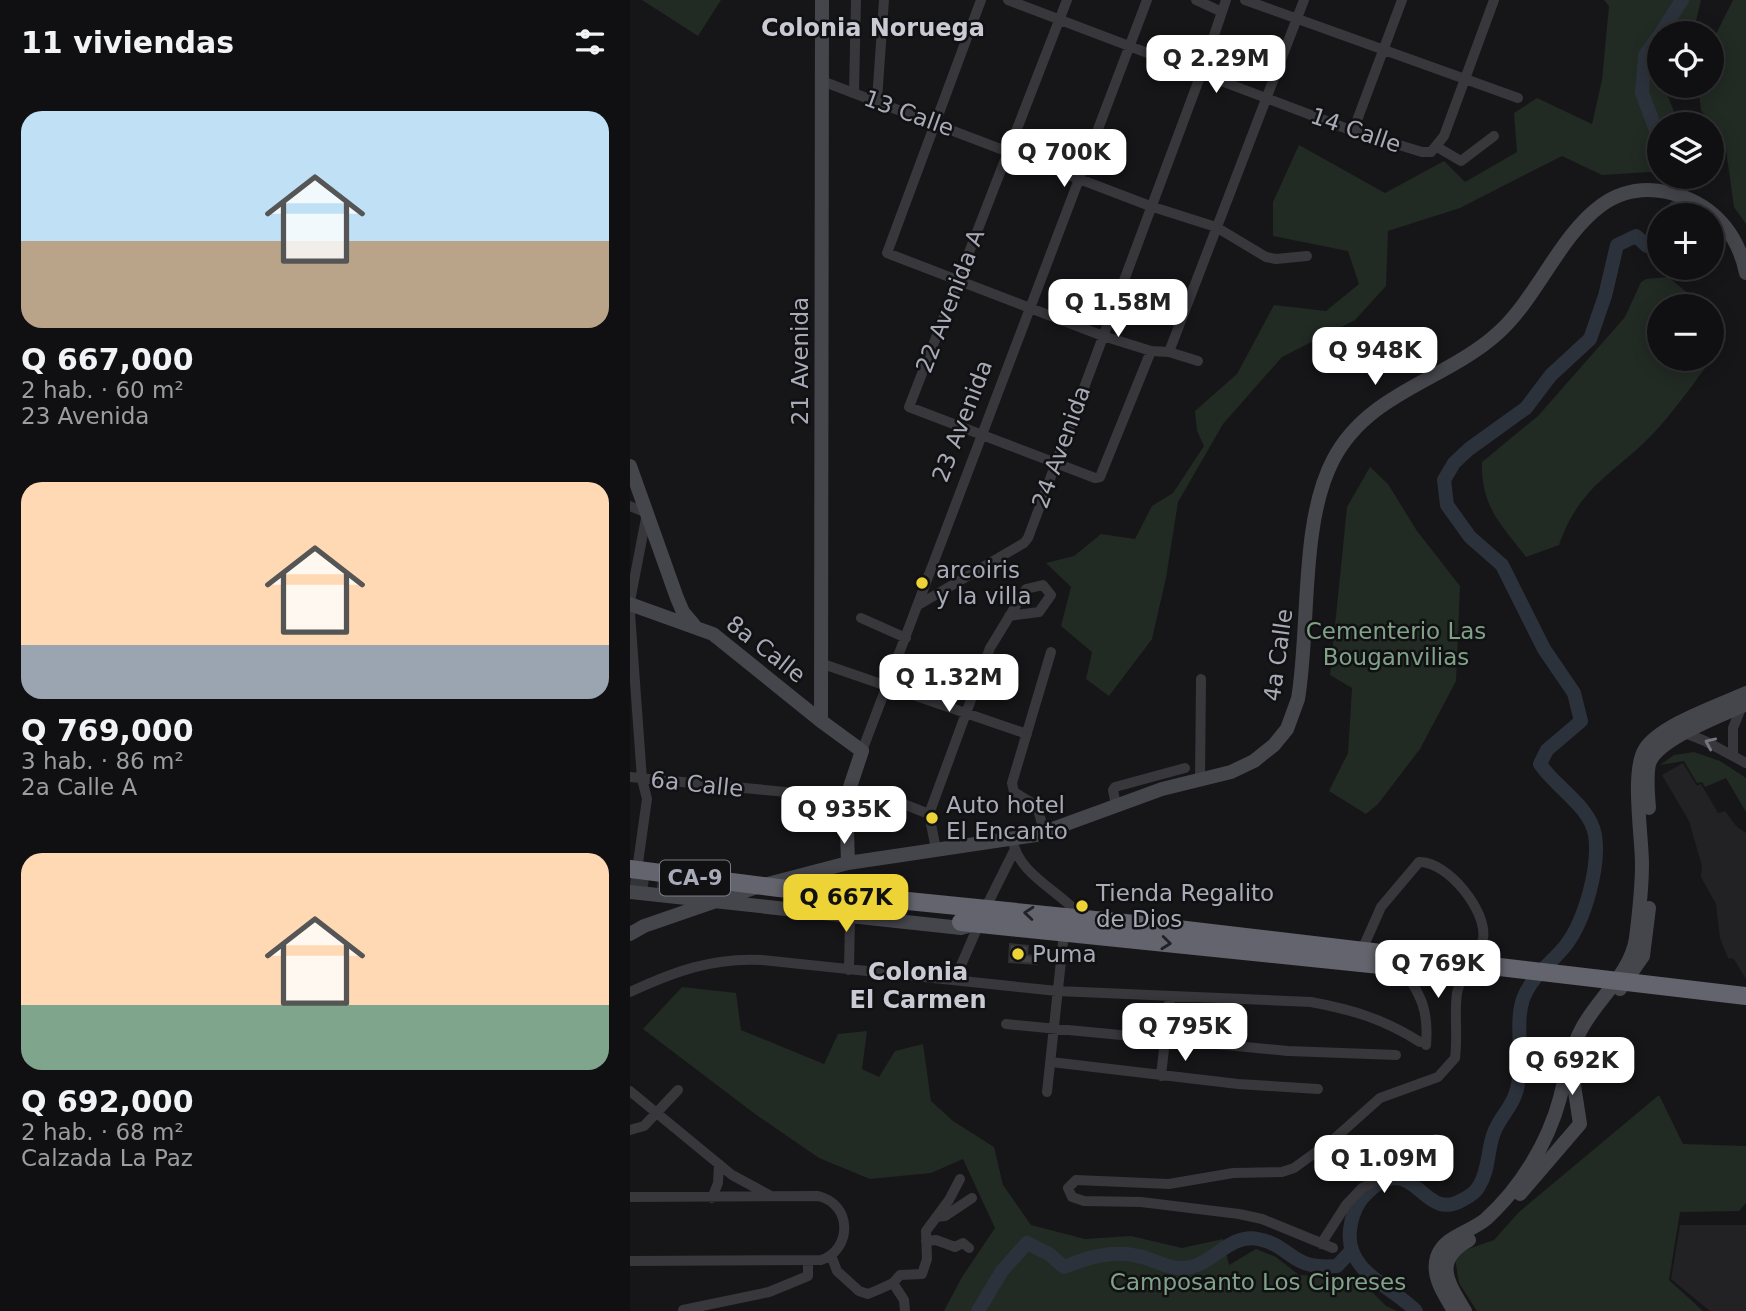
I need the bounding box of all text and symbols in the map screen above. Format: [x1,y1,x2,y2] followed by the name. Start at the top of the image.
[761,14,985,42] district label: Colonia Noruega
[1647,21,1724,371] map controls
[1647,21,1724,98] button: locate
[571,23,609,61] icon: filters
[21,25,234,60] text: 11 viviendas
[1151,36,1281,95] pin: Q 2.29M
[1162,45,1270,71] text: Q 2.29M
[861,85,957,141] street label: 13 Calle
[1307,102,1405,158] street label: 14 Calle
[1647,112,1724,189] button: layers
[1007,130,1121,189] pin: Q 700K
[1017,139,1111,165] text: Q 700K
[252,156,378,282] icon: home
[1647,203,1724,280] button: +
[911,225,989,376] street label: 22 Avenida A
[1053,280,1183,339] pin: Q 1.58M
[1064,289,1172,315] text: Q 1.58M
[1647,294,1724,371] button: −
[787,297,813,425] street label: 21 Avenida
[1318,328,1432,387] pin: Q 948K
[1328,337,1422,363] text: Q 948K
[21,342,194,377] text: Q 667,000
[927,356,997,486] street label: 23 Avenida
[21,377,184,403] text: 2 hab. · 60 m²
[1027,382,1095,512] street label: 24 Avenida
[21,403,149,429] text: 23 Avenida
[252,527,378,653] icon: home
[936,557,1032,609] place label: arcoiris y la villa
[914,575,930,591] marker: arcoiris y la villa
[1259,607,1297,703] street label: 4a Calle
[721,610,811,688] street label: 8a Calle
[1306,618,1486,670] park label: Cementerio Las Bouganvilias
[884,654,1014,714] pin: Q 1.32M
[895,664,1003,690] text: Q 1.32M
[21,713,194,748] text: Q 769,000
[1704,737,1717,751] one-way arrow
[21,748,184,774] text: 3 hab. · 86 m²
[649,766,745,802] street label: 6a Calle
[21,774,137,800] text: 2a Calle A
[787,786,901,846] pin: Q 935K
[946,792,1068,844] place label: Auto hotel El Encanto
[797,796,891,822] text: Q 935K
[924,810,940,826] marker: Auto hotel El Encanto
[660,860,730,896] road number: CA-9
[789,874,903,934] pin: Q 667K
[1095,880,1274,932] place label: Tienda Regalito de Dios
[799,884,893,910] text: Q 667K
[252,898,378,1024] icon: home
[1074,898,1090,914] marker: Tienda Regalito de Dios
[1023,906,1034,921] one-way arrow
[1160,936,1172,951] one-way arrow
[1381,940,1495,1000] pin: Q 769K
[1032,941,1097,967] place label: Puma
[1010,946,1026,962] marker: Puma
[1391,950,1485,976] text: Q 769K
[850,958,987,1014] district label: Colonia El Carmen
[1128,1004,1242,1063] pin: Q 795K
[1138,1013,1232,1039] text: Q 795K
[1515,1038,1629,1097] pin: Q 692K
[1525,1047,1619,1073] text: Q 692K
[21,1084,194,1119] text: Q 692,000
[21,1119,184,1145] text: 2 hab. · 68 m²
[1319,1136,1449,1195] pin: Q 1.09M
[21,1145,193,1171] text: Calzada La Paz
[1330,1145,1438,1171] text: Q 1.09M
[1110,1269,1406,1295] park label: Camposanto Los Cipreses

